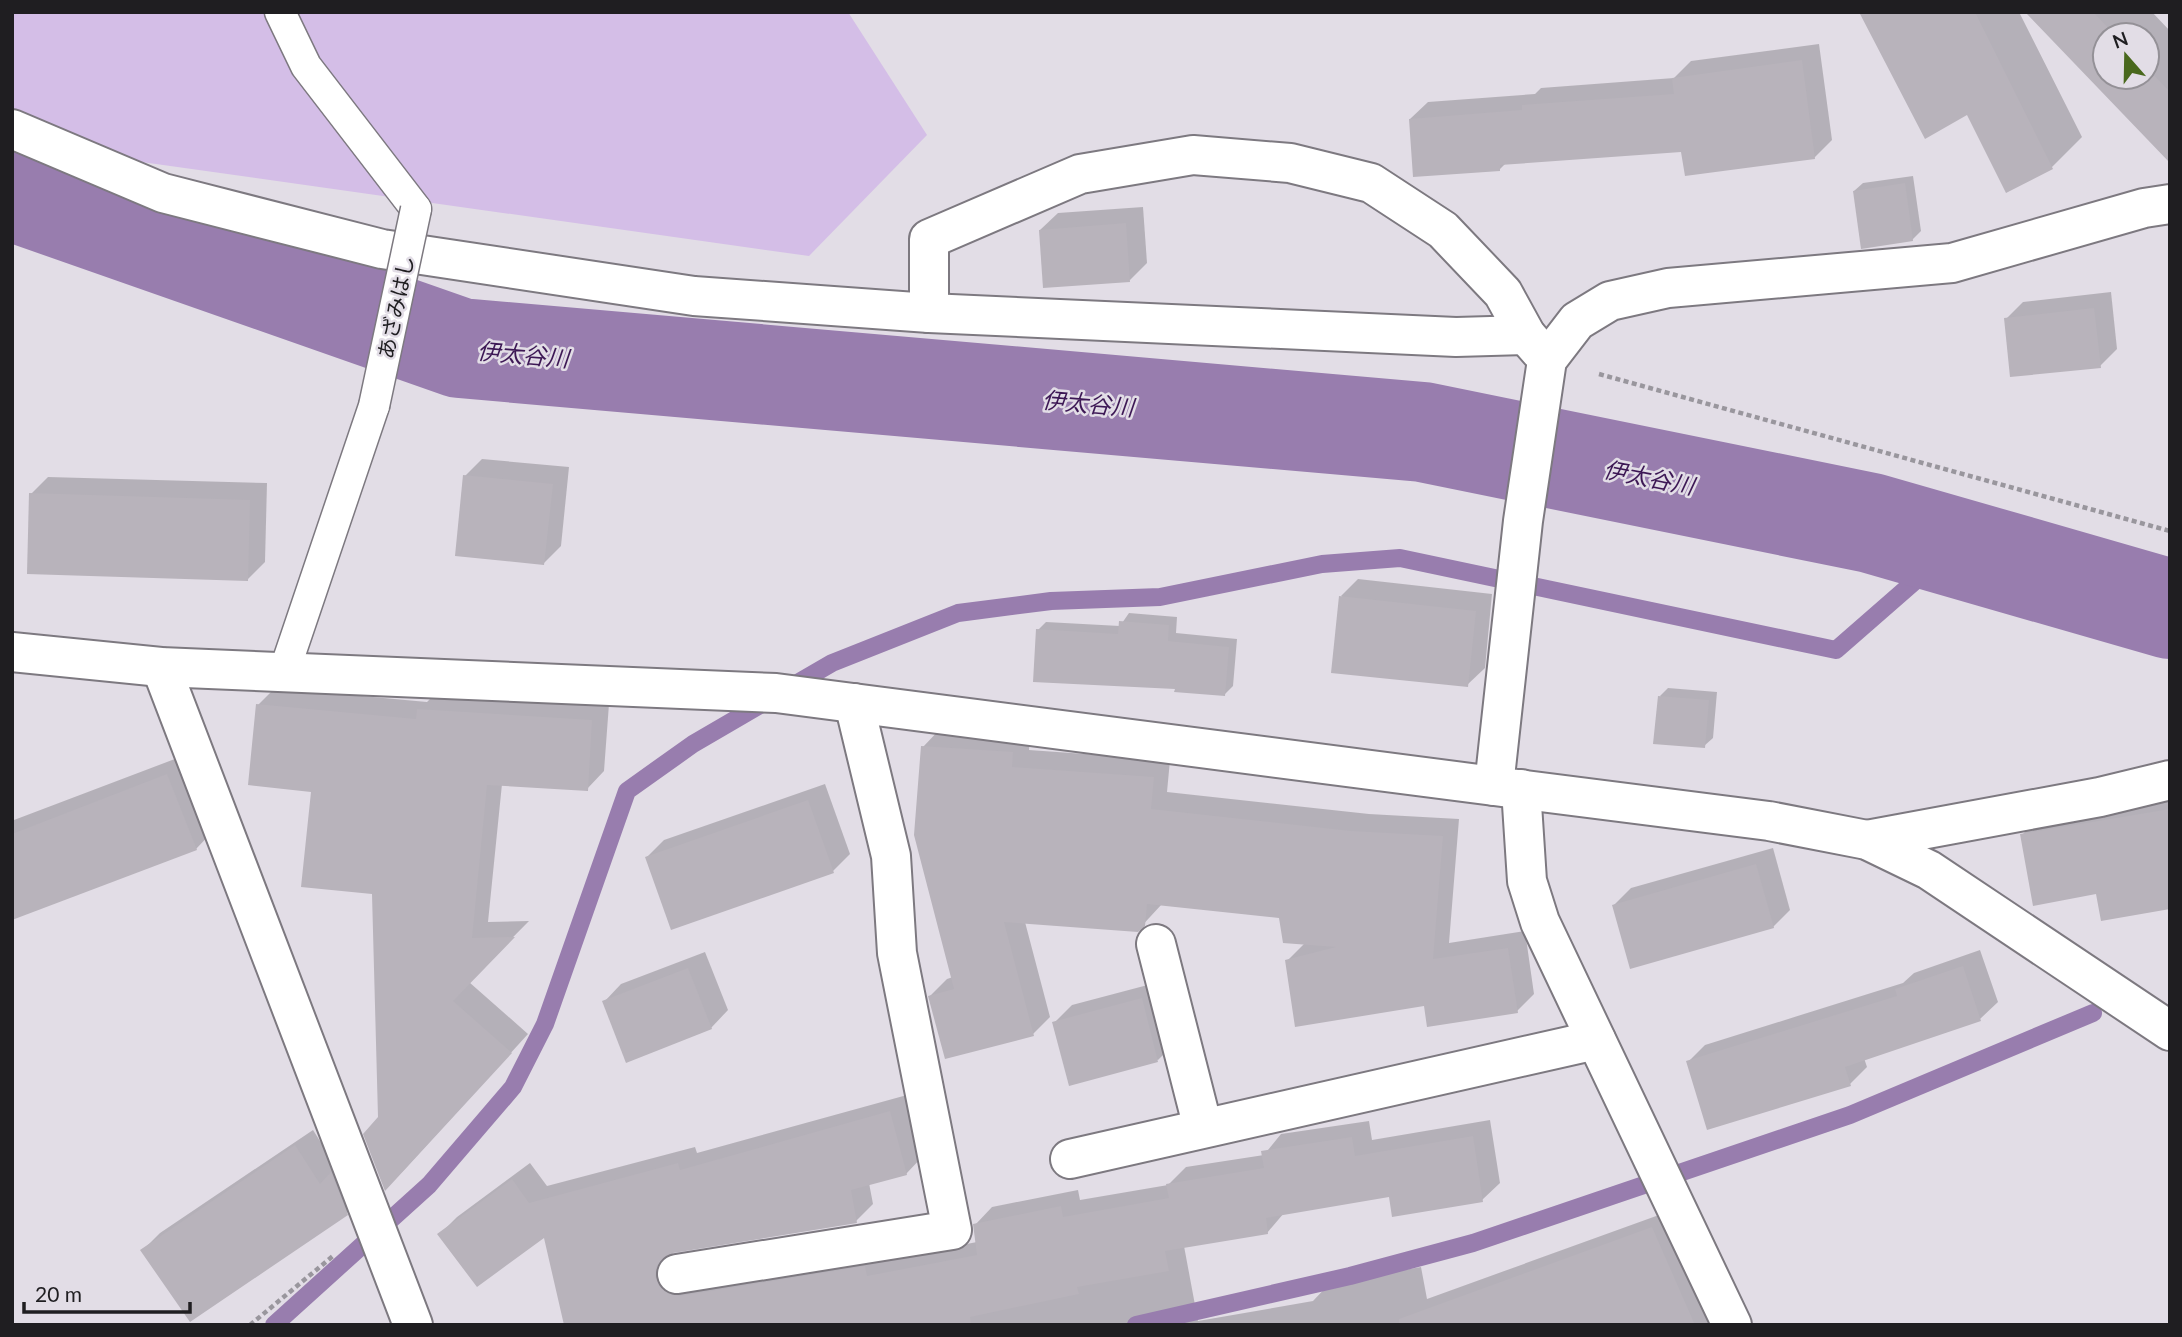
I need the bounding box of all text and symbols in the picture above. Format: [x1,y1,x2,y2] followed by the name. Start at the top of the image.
[2091,21,2161,91] north arrow
[2109,26,2131,53] text: N
[372,253,418,361] street label: あざみはし
[476,336,573,372] water label: 伊太谷川
[1041,385,1138,421] water label: 伊太谷川
[1601,454,1700,500] water label: 伊太谷川
[24,1270,191,1314] scale bar
[35,1281,82,1306] text: 20 m

